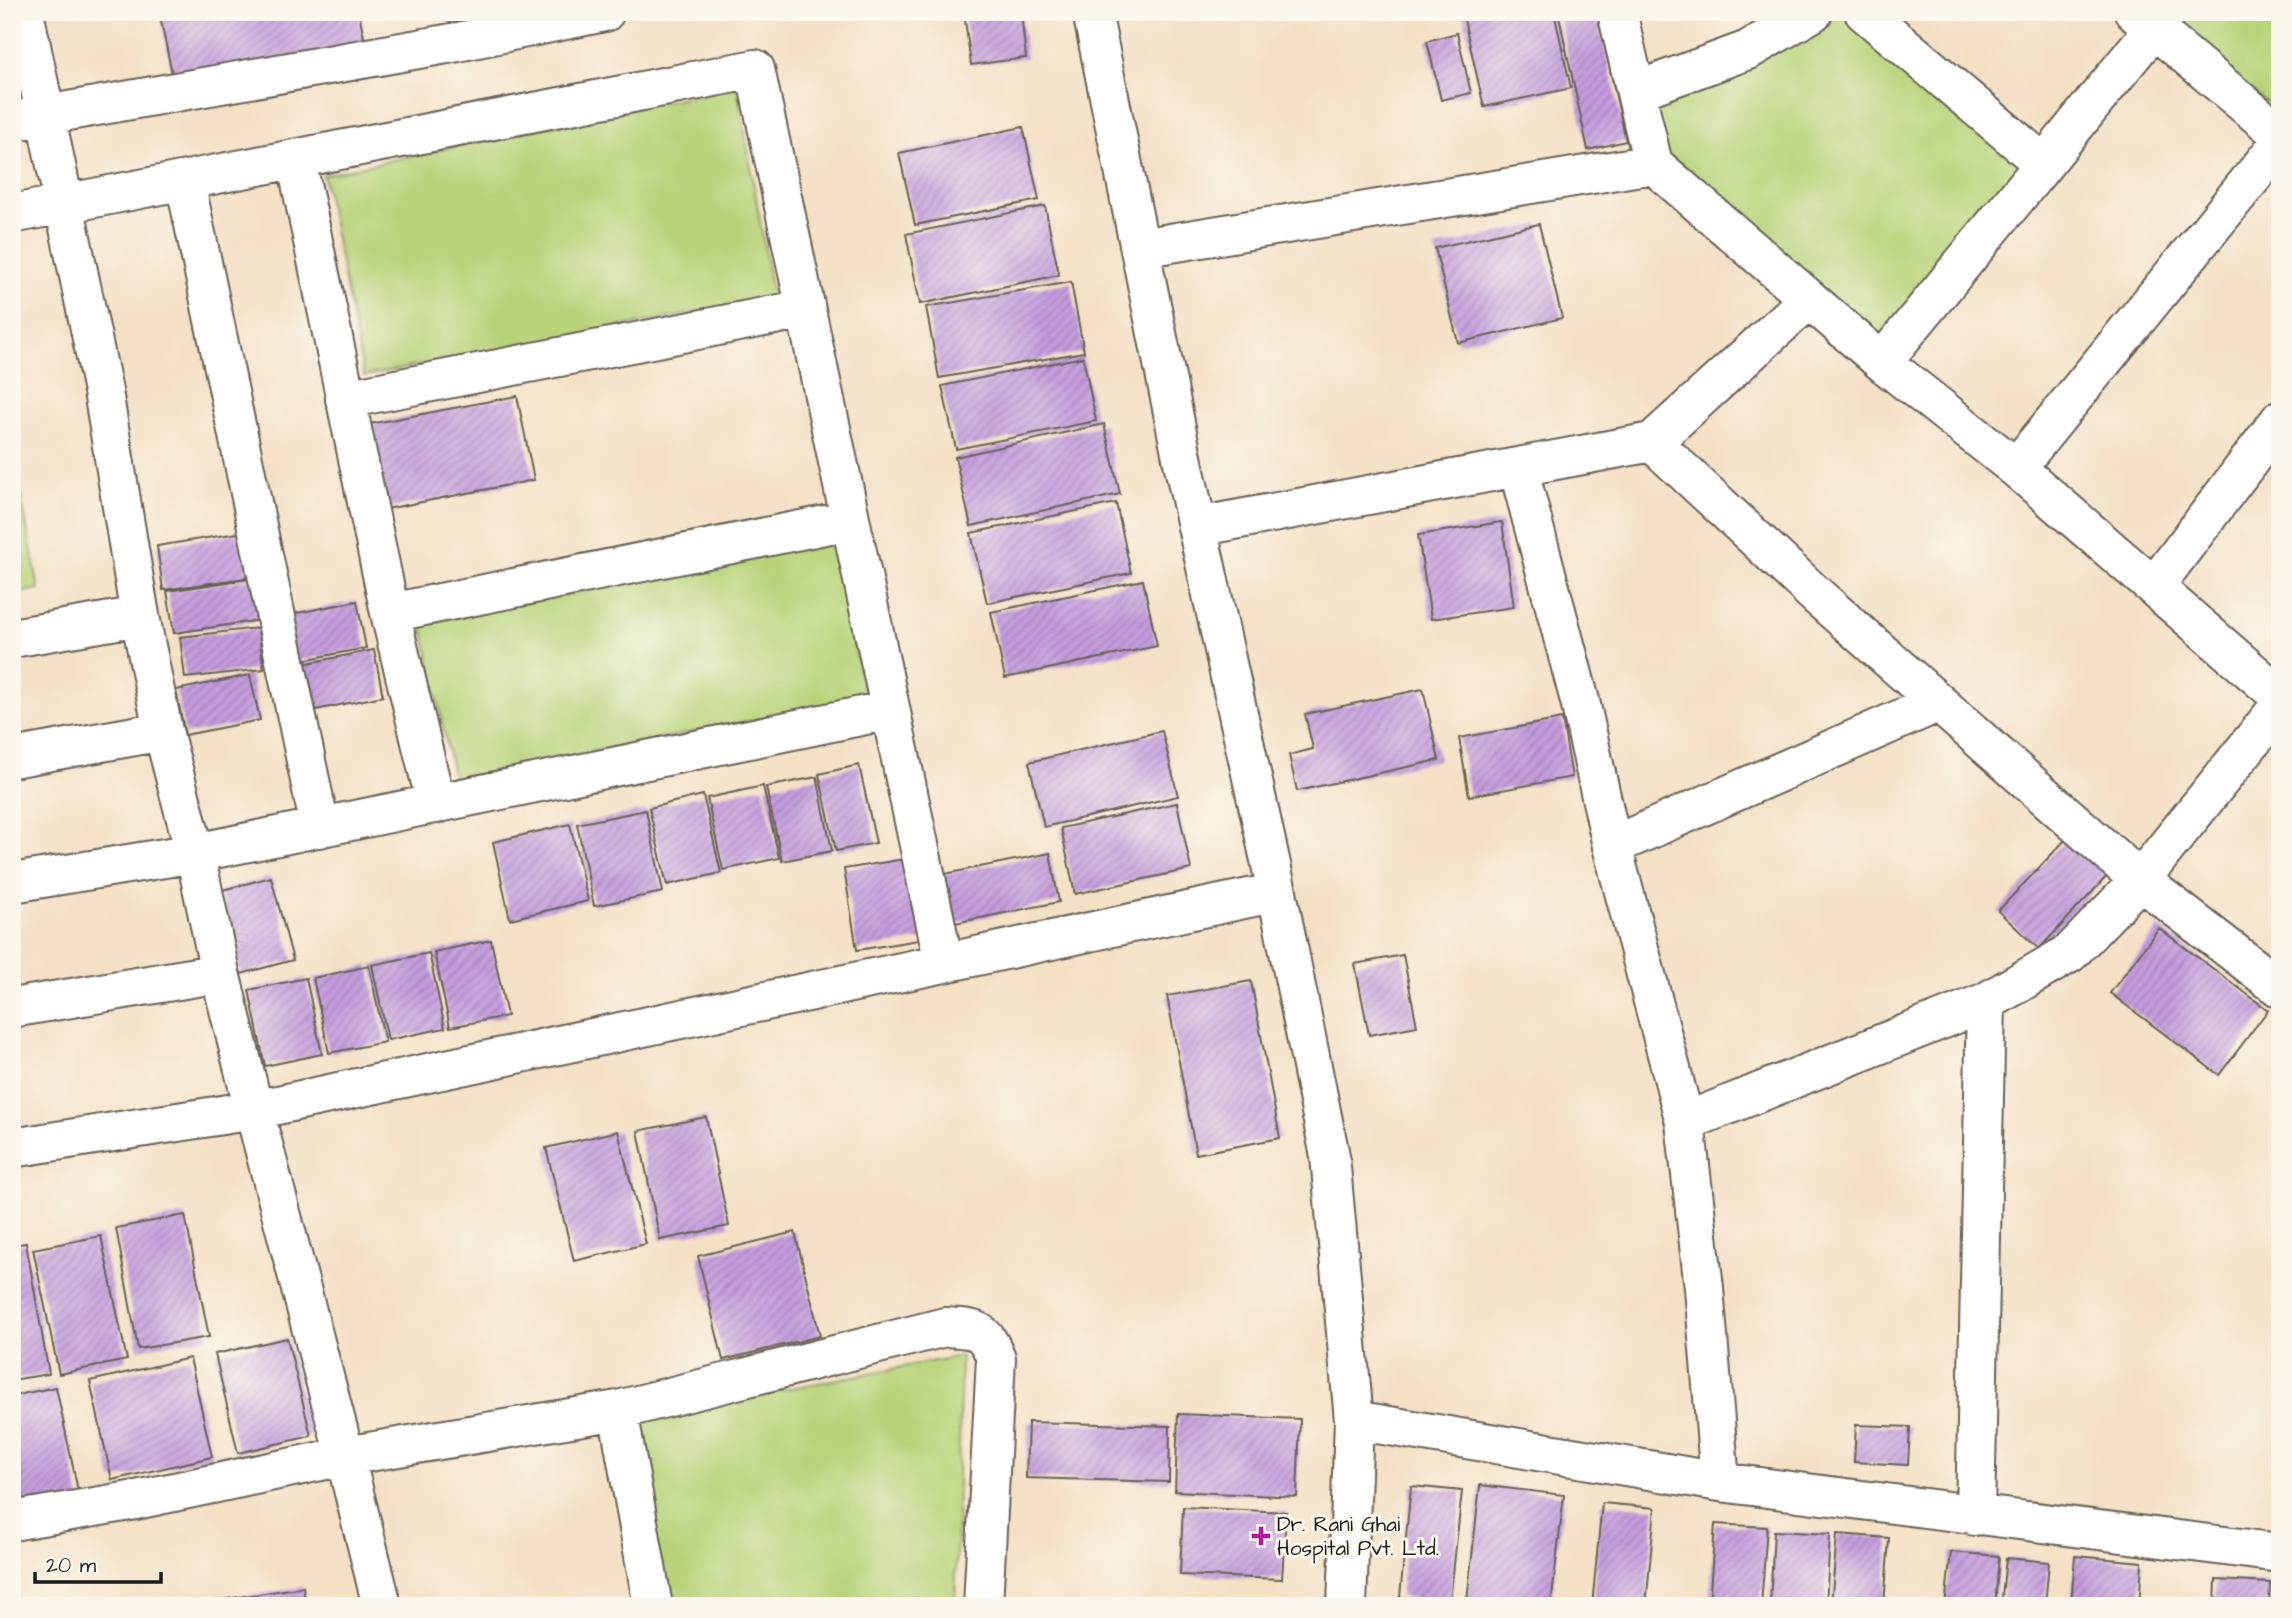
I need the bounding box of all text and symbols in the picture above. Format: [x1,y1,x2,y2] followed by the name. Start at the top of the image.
[1277,1510,1439,1564] place label: Dr. Rani Ghai Hospital Pvt. Ltd.
[1251,1526,1271,1546] marker: Dr. Rani Ghai Hospital Pvt. Ltd.
[35,1541,161,1585] scale bar
[46,1551,97,1580] text: 20 m

